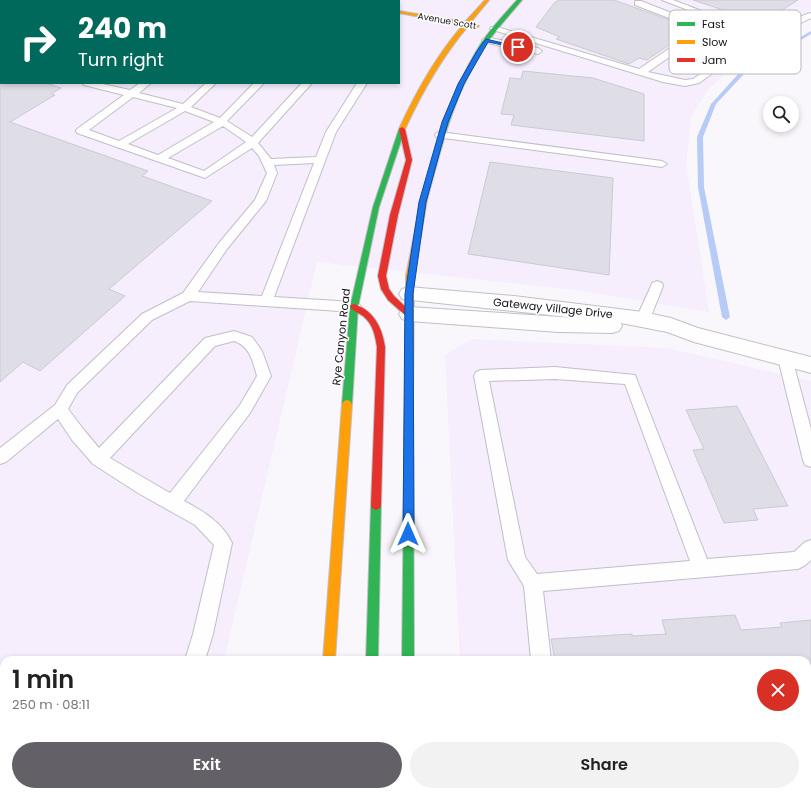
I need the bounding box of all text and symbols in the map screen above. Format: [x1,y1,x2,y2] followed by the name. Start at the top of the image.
[78,9,167,48] text: 240 m
[417,10,477,32] street label: Avenue Scott
[669,10,801,74] legend
[12,16,64,68] icon: right
[702,16,725,32] text: Fast
[501,30,535,64] pin
[702,34,727,50] text: Slow
[507,36,529,58] icon: arrive
[78,47,164,72] text: Turn right
[702,52,727,68] text: Jam
[763,96,799,132] map controls
[763,96,799,132] button: search
[328,288,354,386] street label: Rye Canyon Road
[492,294,614,322] street label: Gateway Village Drive
[387,513,429,555] position arrow
[12,663,74,696] text: 1 min
[757,669,799,711] button: close
[12,695,90,714] text: 250 m · 08:11
[12,742,402,788] button: Exit
[410,742,799,788] button: Share

